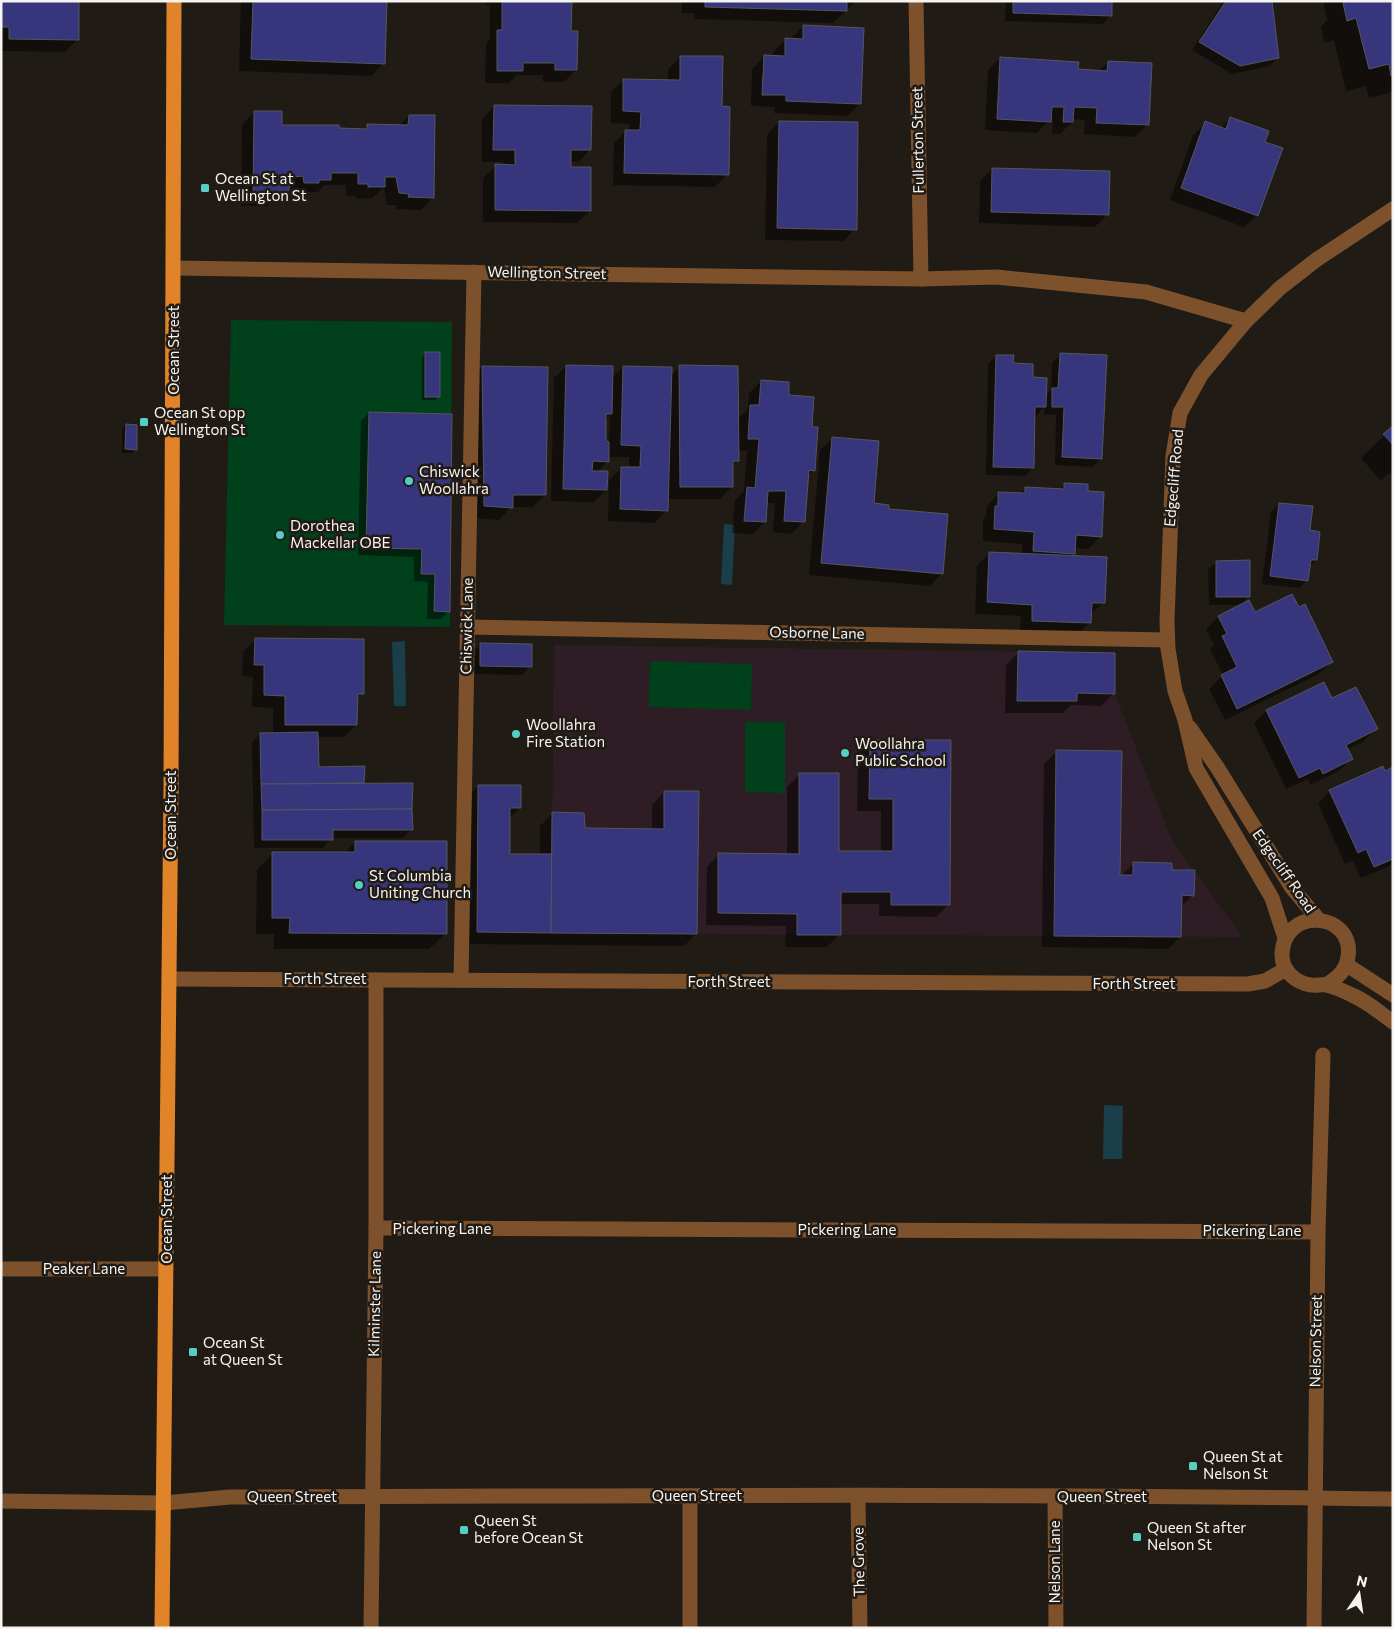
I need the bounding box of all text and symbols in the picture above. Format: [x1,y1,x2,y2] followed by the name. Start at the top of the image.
[907,86,927,194] street label: Fullerton Street
[215,169,307,204] place label: Ocean St at Wellington St
[199,182,211,194] marker: Ocean St at Wellington St
[487,262,607,282] street label: Wellington Street
[164,305,182,395] street label: Ocean Street
[154,403,246,438] place label: Ocean St opp Wellington St
[138,416,150,428] marker: Ocean St opp Wellington St
[1160,428,1186,527] street label: Edgecliff Road
[419,462,489,497] place label: Chiswick Woollahra
[403,475,415,487] marker: Chiswick Woollahra
[290,516,390,551] place label: Dorothea Mackellar OBE
[274,529,286,541] marker: Dorothea Mackellar OBE
[456,577,476,674] street label: Chiswick Lane
[769,622,865,642] street label: Osborne Lane
[526,715,605,750] place label: Woollahra Fire Station
[510,728,522,740] marker: Woollahra Fire Station
[855,734,946,769] place label: Woollahra Public School
[839,747,851,759] marker: Woollahra Public School
[161,770,179,860] street label: Ocean Street
[1249,825,1320,916] street label: Edgecliff Road
[369,866,471,901] place label: St Columbia Uniting Church
[353,879,365,891] marker: St Columbia Uniting Church
[283,969,367,987] street label: Forth Street
[687,972,771,990] street label: Forth Street
[1092,974,1176,992] street label: Forth Street
[157,1174,175,1264] street label: Ocean Street
[393,1219,491,1237] street label: Pickering Lane
[798,1220,896,1238] street label: Pickering Lane
[1203,1221,1301,1239] street label: Pickering Lane
[364,1251,384,1357] street label: Kilminster Lane
[43,1259,125,1277] street label: Peaker Lane
[1305,1294,1325,1387] street label: Nelson Street
[203,1333,283,1368] place label: Ocean St at Queen St
[187,1346,199,1358] marker: Ocean St at Queen St
[1203,1447,1283,1482] place label: Queen St at Nelson St
[1187,1460,1199,1472] marker: Queen St at Nelson St
[652,1486,742,1504] street label: Queen Street
[247,1487,337,1505] street label: Queen Street
[1057,1487,1147,1505] street label: Queen Street
[474,1511,583,1546] place label: Queen St before Ocean St
[1147,1518,1246,1553] place label: Queen St after Nelson St
[1045,1520,1063,1604] street label: Nelson Lane
[458,1524,470,1536] marker: Queen St before Ocean St
[848,1527,868,1597] street label: The Grove
[1131,1531,1143,1543] marker: Queen St after Nelson St
[1334,1569,1384,1619] north arrow
[1355,1571,1369,1590] text: N

